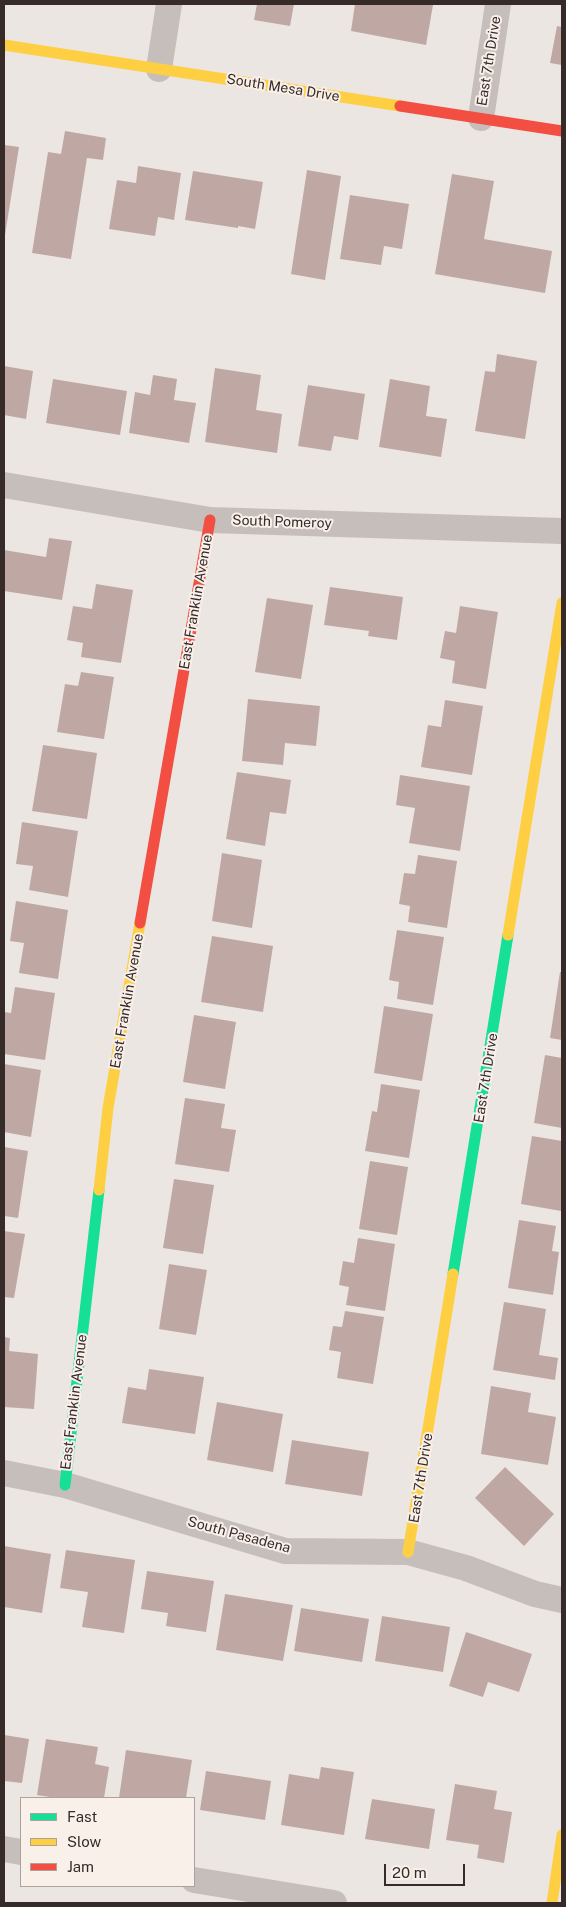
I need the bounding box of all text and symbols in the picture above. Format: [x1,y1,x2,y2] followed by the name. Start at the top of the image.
[474,15,504,107] street label: East 7th Drive
[225,71,341,105] street label: South Mesa Drive
[232,512,332,532] street label: South Pomeroy
[176,533,216,671] street label: East Franklin Avenue
[107,932,147,1070] street label: East Franklin Avenue
[471,1032,501,1124] street label: East 7th Drive
[57,1333,91,1471] street label: East Franklin Avenue
[406,1432,436,1524] street label: East 7th Drive
[186,1513,292,1557] street label: South Pasadena
[20,1797,195,1887] legend
[67,1808,97,1825] text: Fast
[67,1833,101,1850] text: Slow
[386,1854,467,1886] scale bar
[67,1858,94,1875] text: Jam
[392,1864,427,1881] text: 20 m

